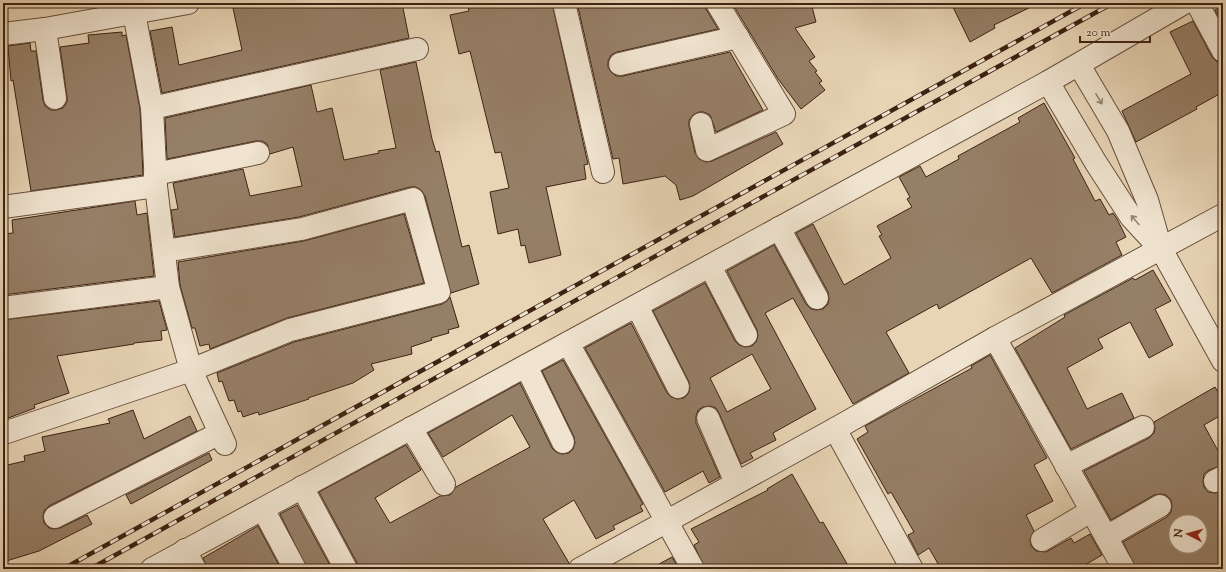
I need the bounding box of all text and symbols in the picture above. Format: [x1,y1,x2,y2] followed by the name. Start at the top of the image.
[1080,18,1150,44] scale bar
[1086,24,1111,42] text: 20 m
[1095,93,1103,105] one-way arrow
[1130,215,1139,226] one-way arrow
[1168,514,1208,554] north arrow
[1171,528,1187,539] text: N

